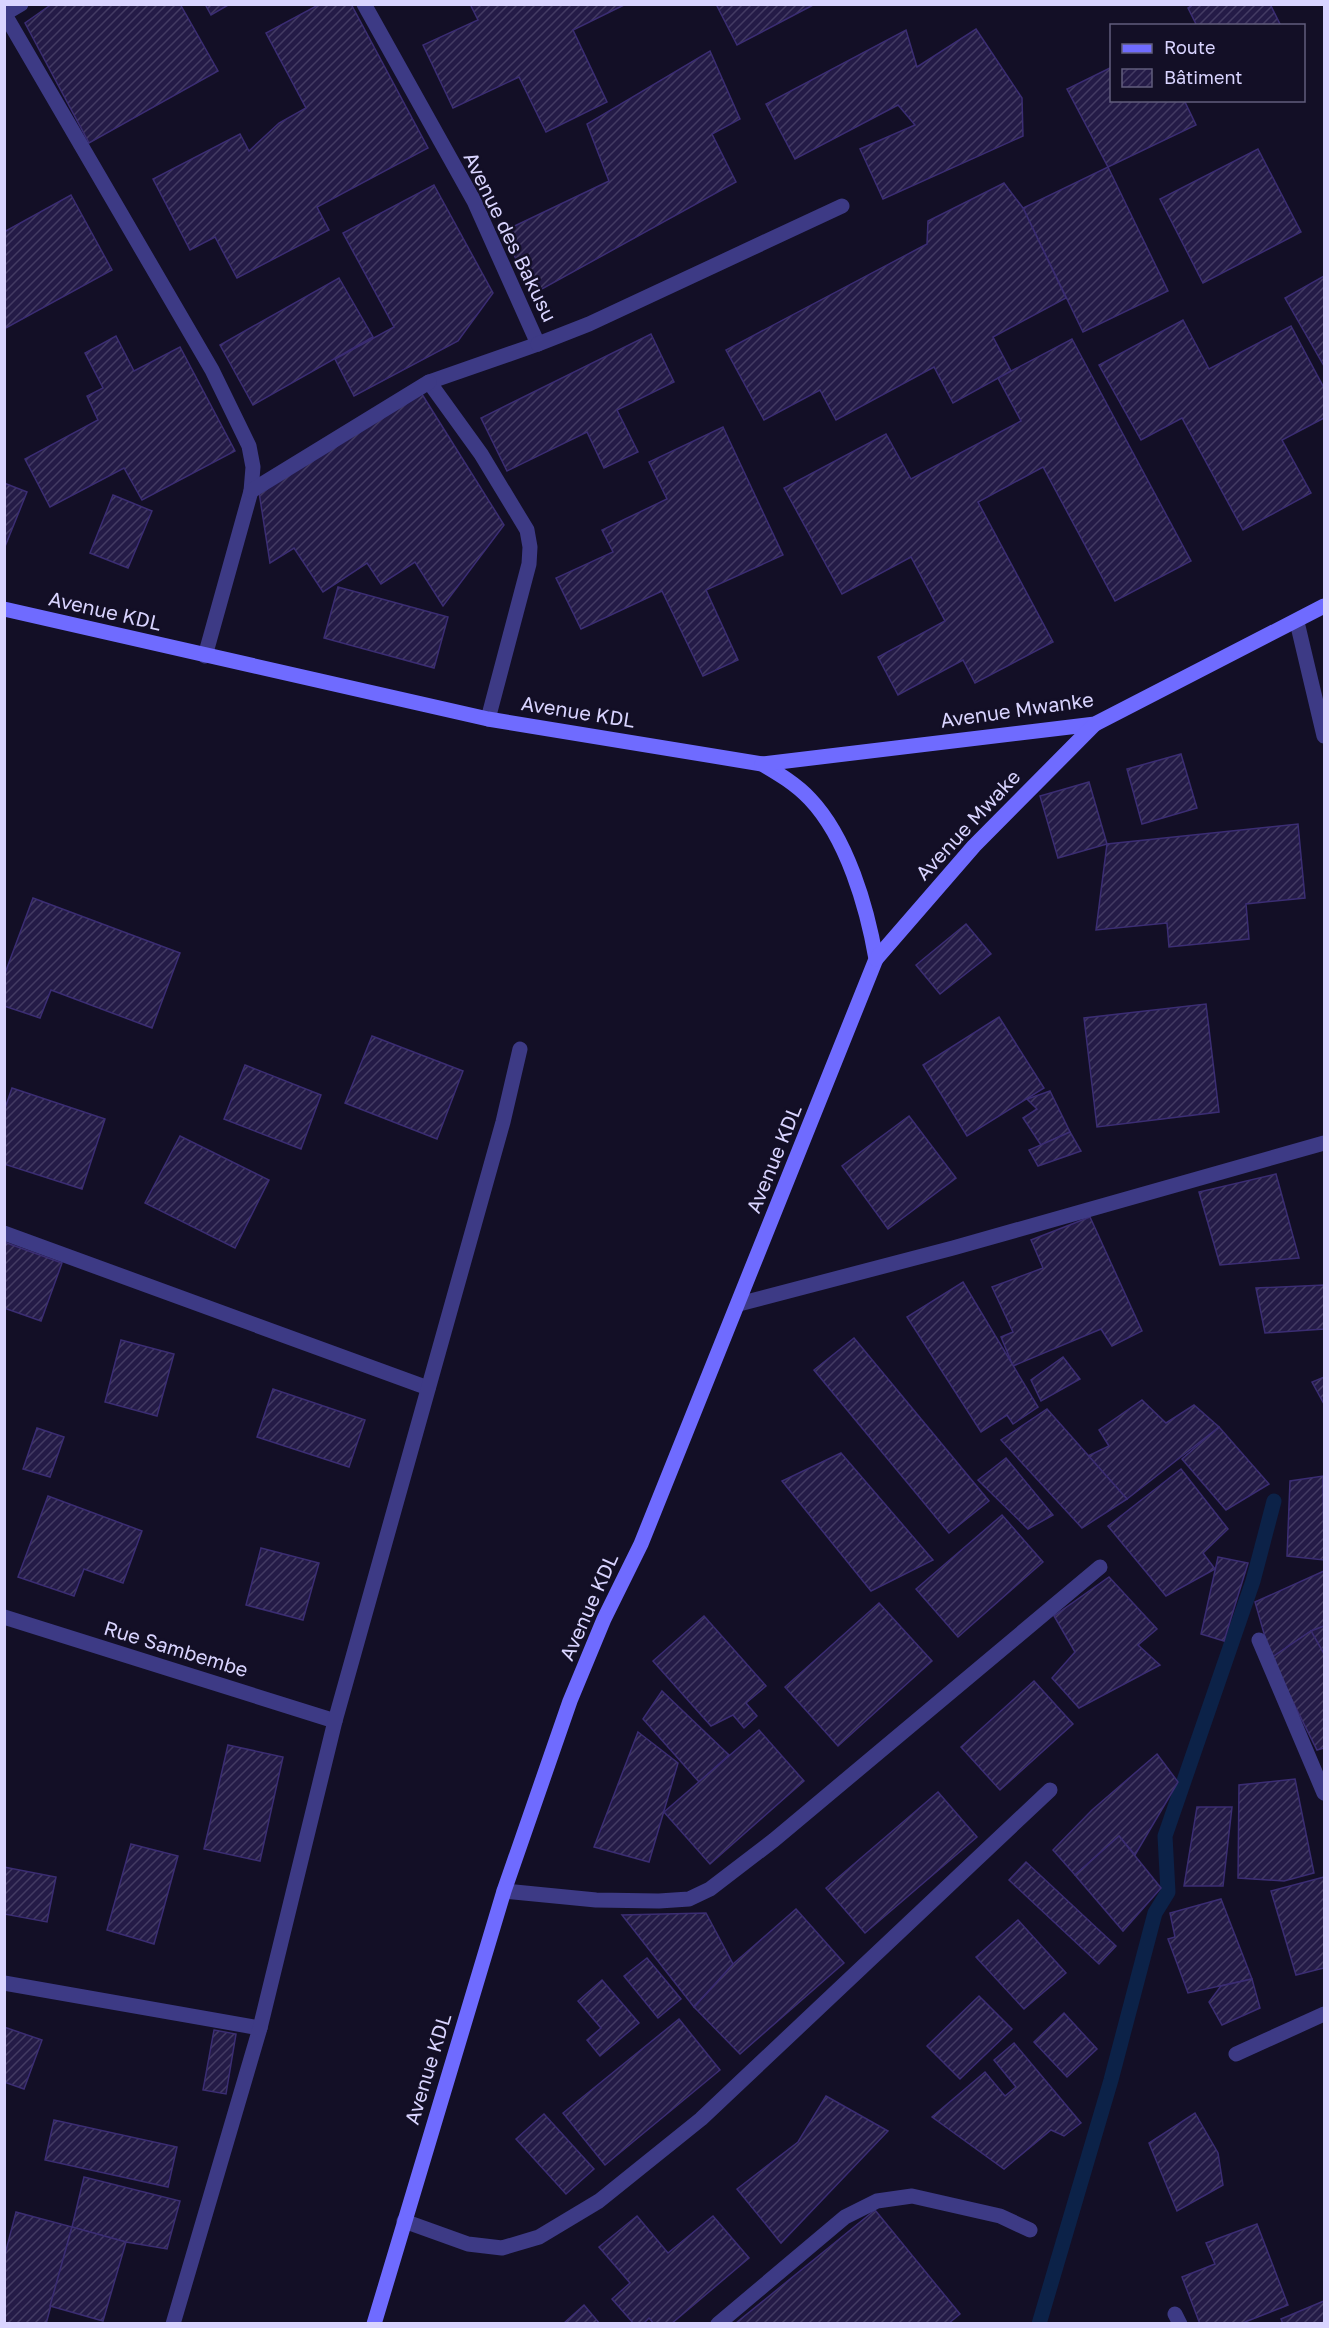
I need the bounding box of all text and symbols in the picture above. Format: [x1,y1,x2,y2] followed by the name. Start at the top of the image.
[1110,24,1305,102] legend
[1164,36,1215,58] text: Route
[1164,66,1243,88] text: Bâtiment
[459,148,562,325] street label: Avenue des Bakusu
[47,585,164,635] street label: Avenue KDL
[939,686,1095,732] street label: Avenue Mwanke
[520,690,637,732] street label: Avenue KDL
[910,764,1025,885] street label: Avenue Mwake
[740,1101,806,1216] street label: Avenue KDL
[554,1549,622,1664] street label: Avenue KDL
[101,1615,251,1681] street label: Rue Sambembe
[399,2010,455,2127] street label: Avenue KDL

